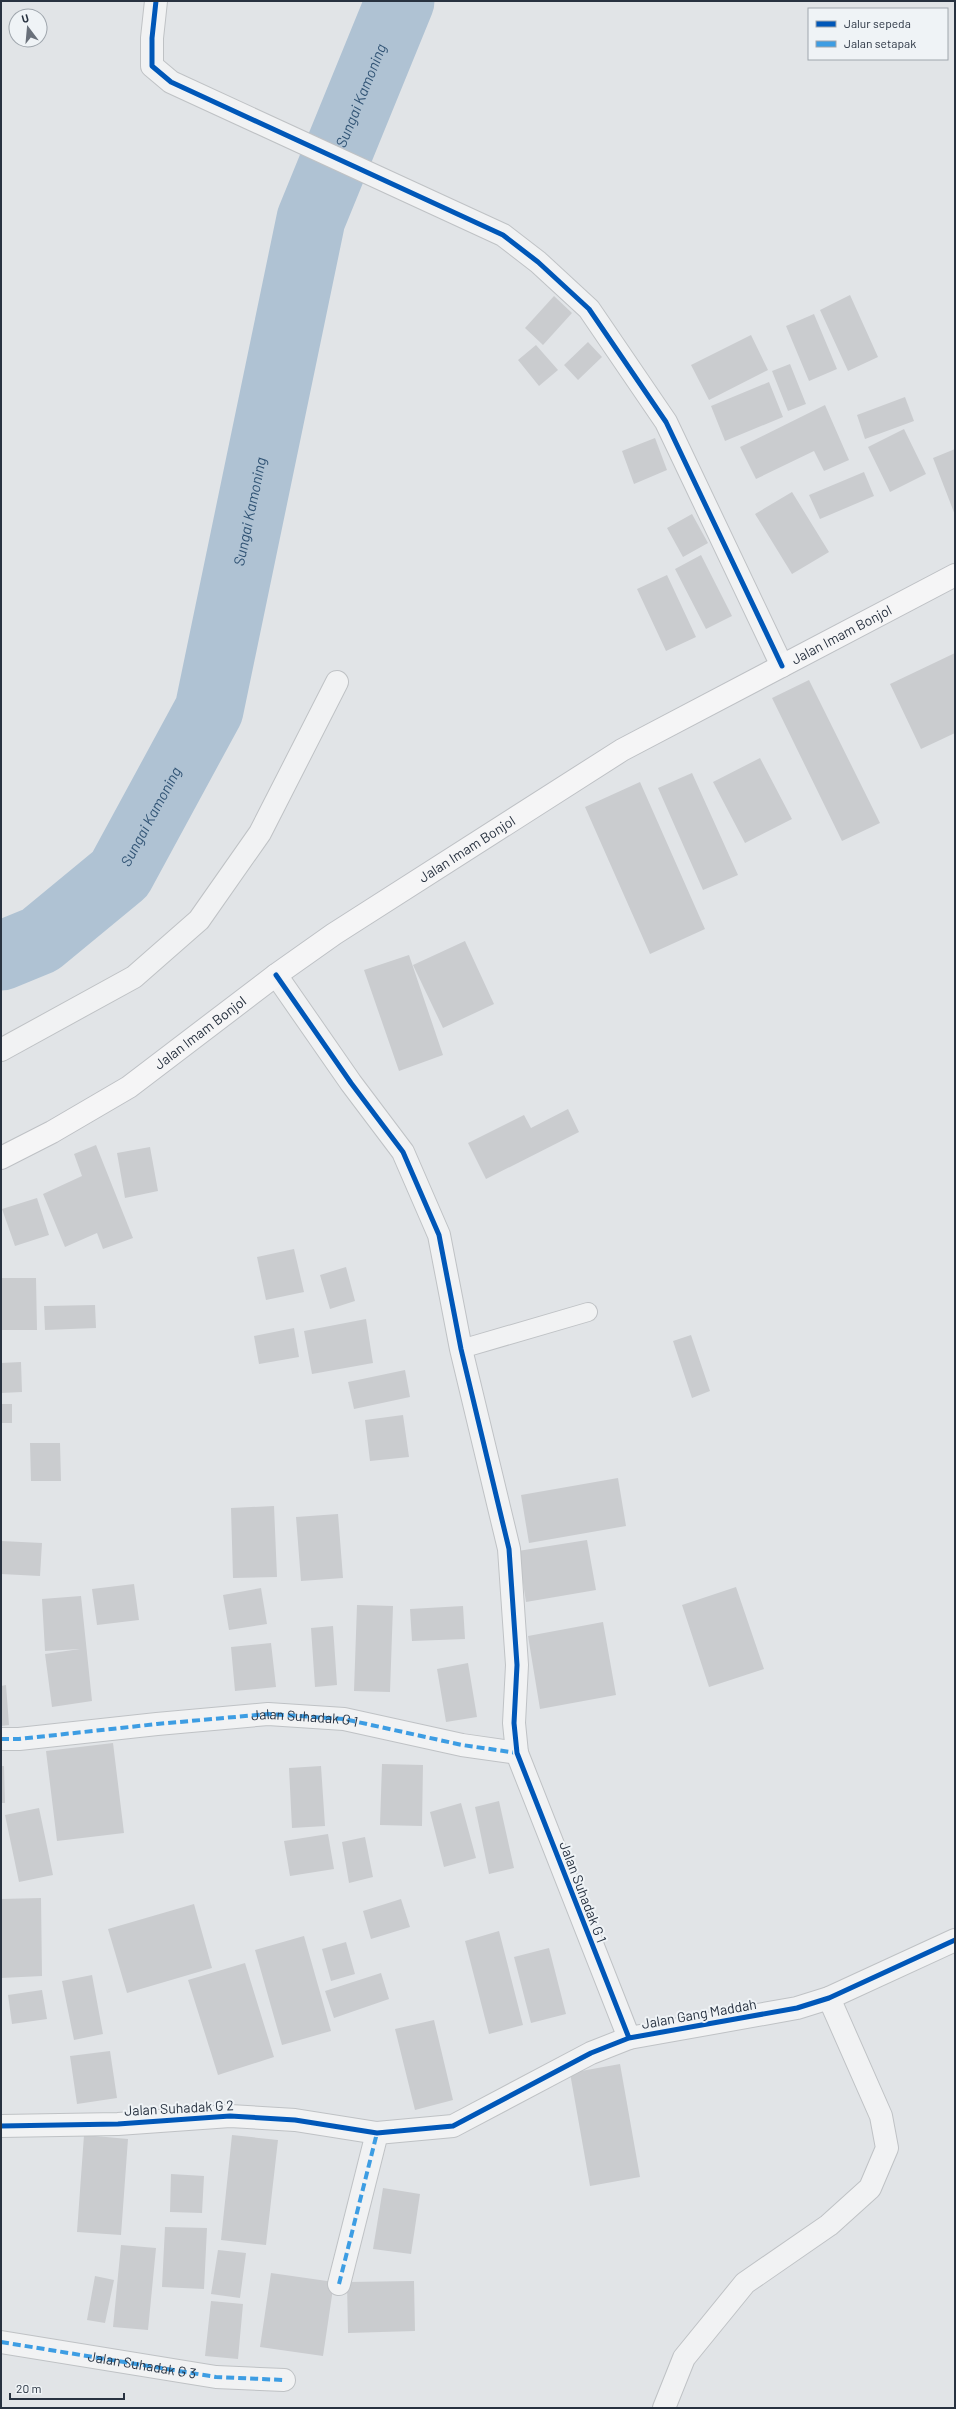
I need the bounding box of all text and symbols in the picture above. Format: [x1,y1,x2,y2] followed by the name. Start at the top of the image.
[8,8,48,48] north arrow
[808,8,948,60] legend
[20,11,30,25] text: U
[844,16,911,30] text: Jalur sepeda
[844,36,916,50] text: Jalan setapak
[331,41,390,150] water label: Sungai Kamoning
[229,455,269,567] water label: Sungai Kamoning
[788,601,894,668] street label: Jalan Imam Bonjol
[116,763,185,869] water label: Sungai Kamoning
[415,812,518,886] street label: Jalan Imam Bonjol
[151,992,249,1073] street label: Jalan Imam Bonjol
[250,1705,360,1730] street label: Jalan Suhadak G 1
[556,1839,611,1945] street label: Jalan Suhadak G 1
[640,1995,758,2032] street label: Jalan Gang Maddah
[124,2096,234,2119] street label: Jalan Suhadak G 2
[87,2347,198,2382] street label: Jalan Suhadak G 3
[10,2375,124,2401] scale bar
[16,2381,42,2395] text: 20 m

